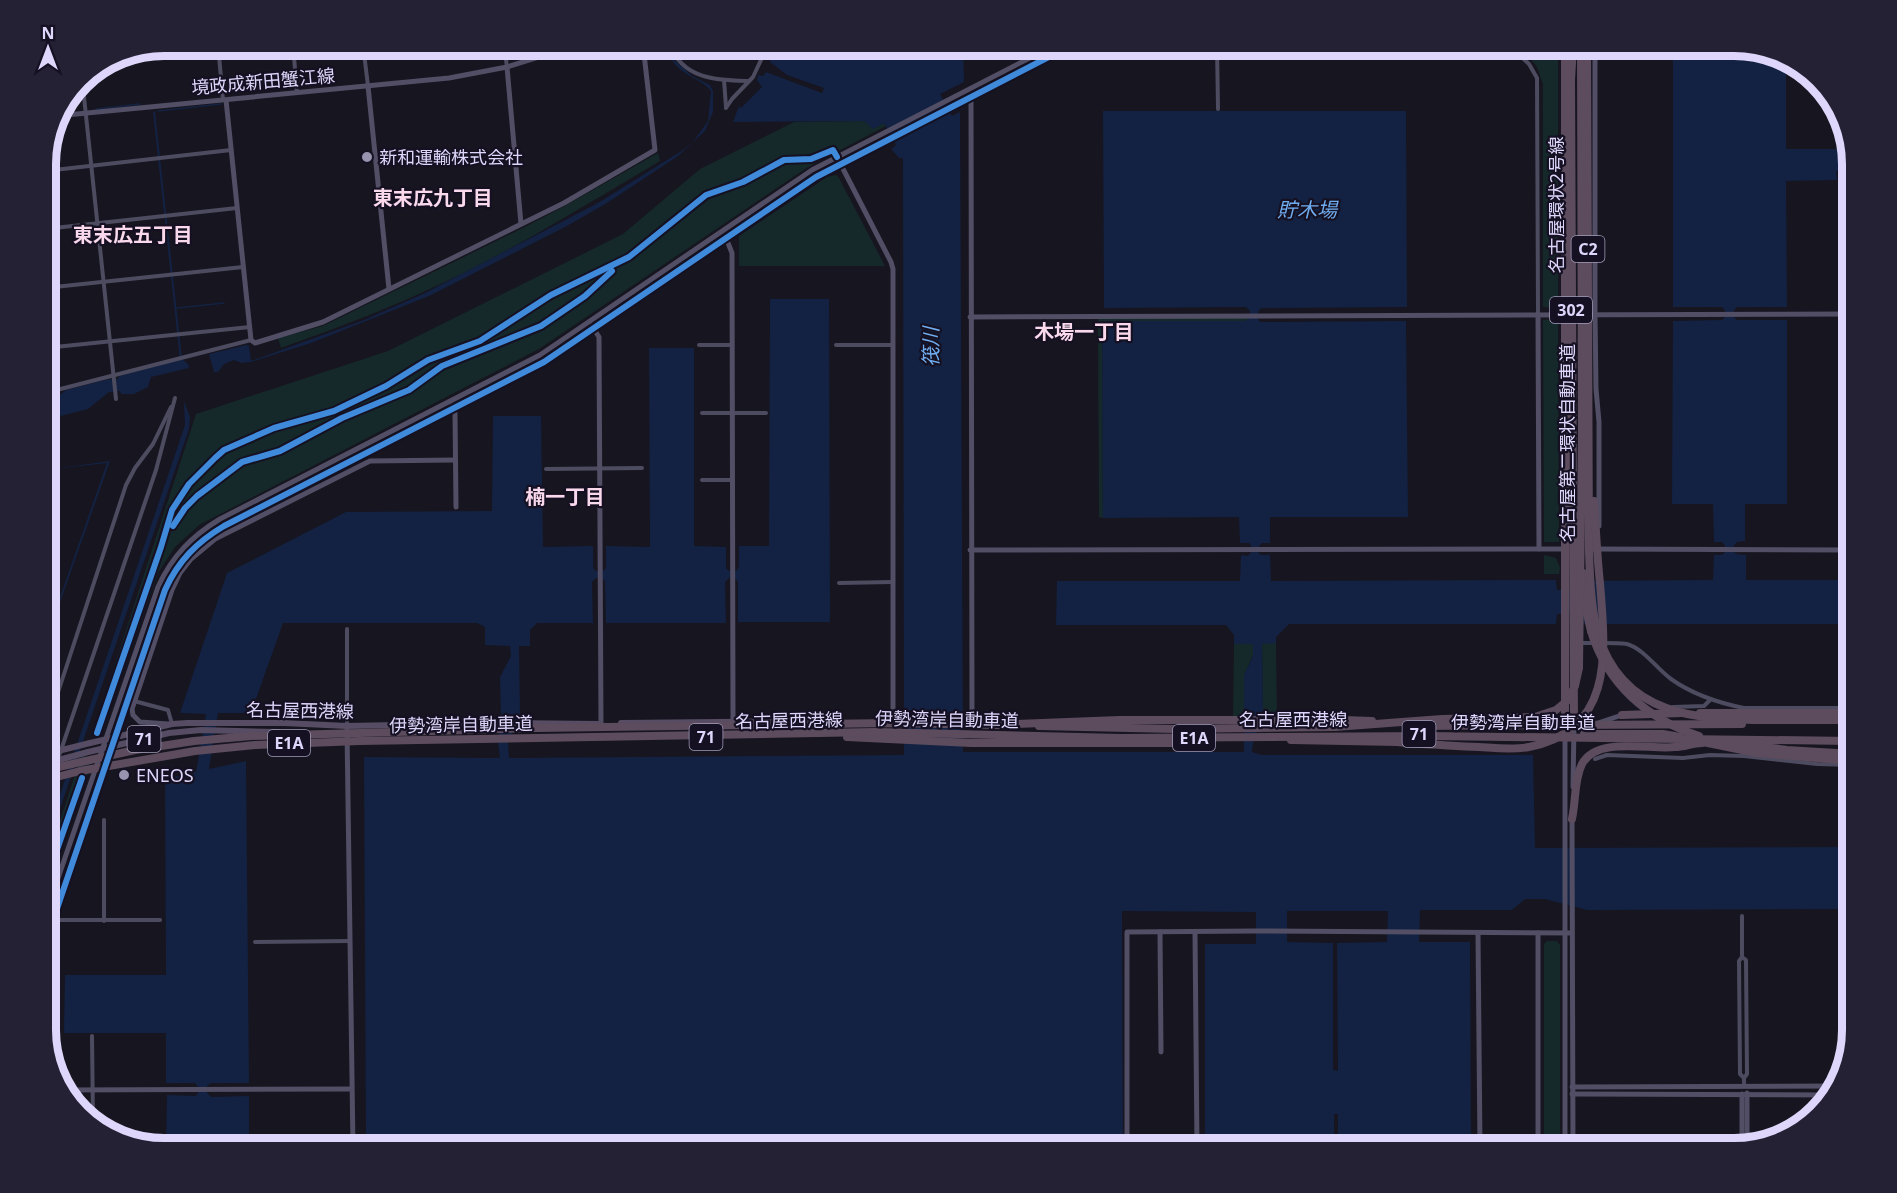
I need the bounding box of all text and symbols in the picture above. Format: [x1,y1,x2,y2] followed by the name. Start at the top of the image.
[18,18,78,78] north arrow
[41,22,55,44] text: N
[190,63,336,99] street label: 境政成新田蟹江線
[1544,137,1568,273] street label: 名古屋環状2号線
[379,145,523,169] place label: 新和運輸株式会社
[360,150,374,164] marker: 新和運輸株式会社
[373,184,493,211] district label: 東末広九丁目
[1277,196,1339,223] water label: 貯木場
[73,221,193,248] district label: 東末広五丁目
[1572,236,1604,262] road number: C2
[1550,297,1592,323] road number: 302
[1034,318,1134,345] district label: 木場一丁目
[917,325,944,367] water label: 筏川
[1555,344,1579,542] street label: 名古屋第二環状自動車道
[525,483,605,510] district label: 楠一丁目
[246,697,354,723] street label: 名古屋西港線
[875,706,1019,732] street label: 伊勢湾岸自動車道
[735,707,843,733] street label: 名古屋西港線
[1239,707,1347,731] street label: 名古屋西港線
[1451,710,1595,734] street label: 伊勢湾岸自動車道
[389,711,533,737] street label: 伊勢湾岸自動車道
[1402,721,1436,747] road number: 71
[690,724,722,750] road number: 71
[1173,725,1215,751] road number: E1A
[128,726,160,752] road number: 71
[268,730,310,756] road number: E1A
[136,763,194,787] place label: ENEOS
[117,768,131,782] marker: ENEOS

